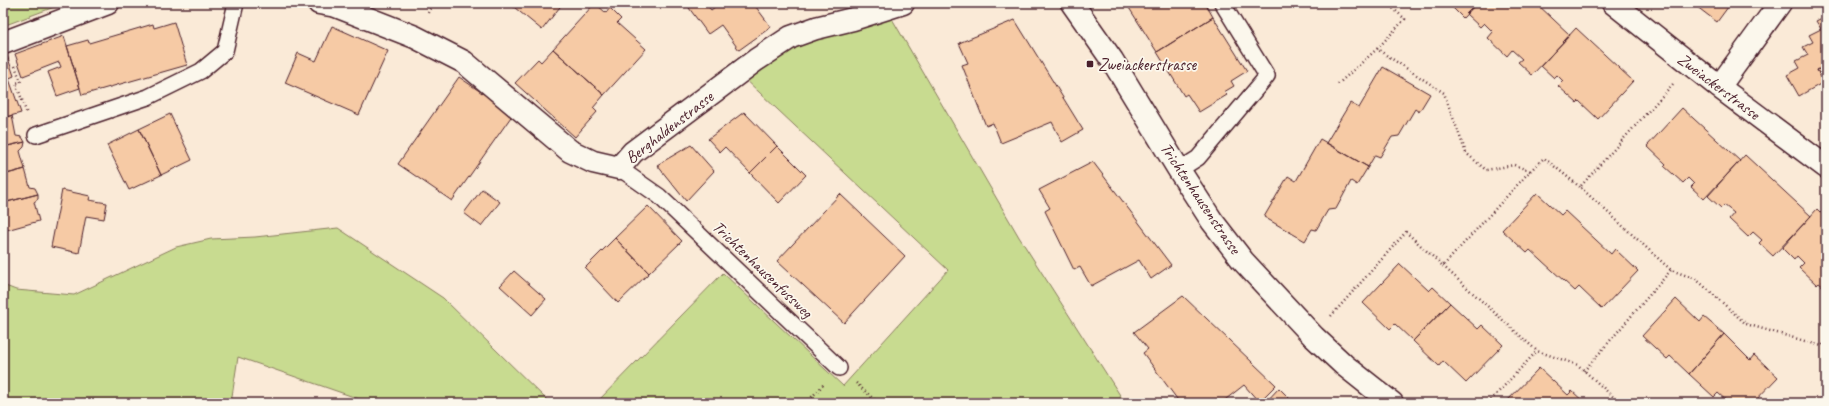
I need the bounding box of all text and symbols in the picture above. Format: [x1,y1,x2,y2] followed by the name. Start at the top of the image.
[1673,49,1765,125] street label: Zweiackerstrasse
[1098,54,1197,75] place label: Zweiackerstrasse
[1085,59,1095,69] marker: Zweiackerstrasse
[621,86,719,168] street label: Berghaldenstrasse
[1156,139,1246,259] street label: Trichtenhausenstrasse
[708,216,818,323] street label: Trichtenhausenfussweg

